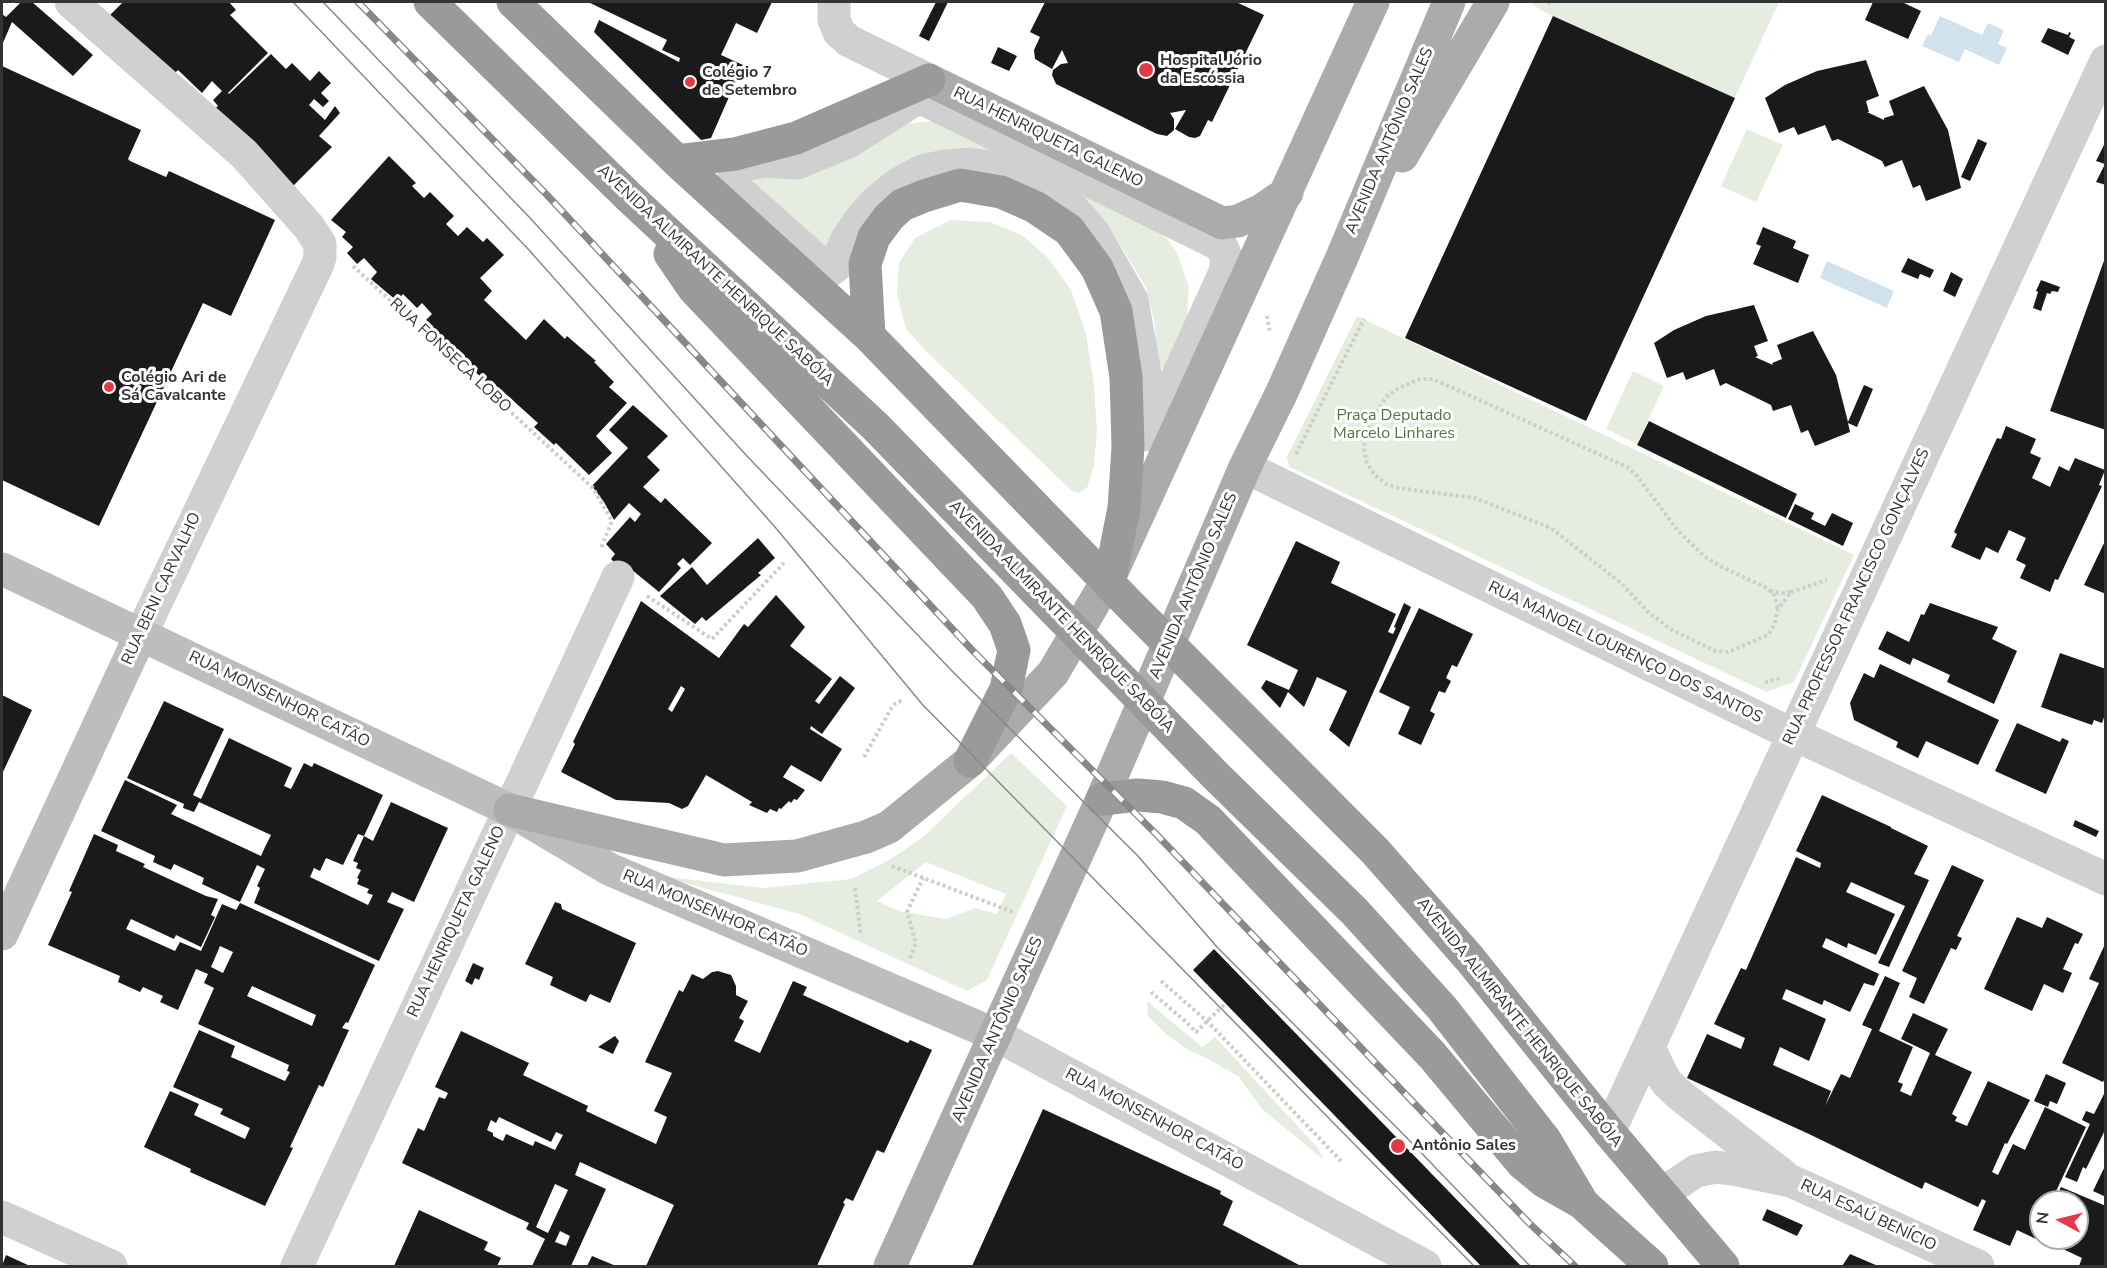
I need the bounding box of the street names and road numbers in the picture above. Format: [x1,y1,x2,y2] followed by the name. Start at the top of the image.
[1342,45,1438,237] street label: AVENIDA ANTÔNIO SALES
[950,84,1146,192] street label: RUA HENRIQUETA GALENO
[593,161,837,391] street label: AVENIDA ALMIRANTE HENRIQUE SABÓIA
[385,295,515,417] street label: RUA FONSECA LOBO
[1780,446,1934,748] street label: RUA PROFESSOR FRANCISCO GONÇALVES
[1146,490,1242,682] street label: AVENIDA ANTÔNIO SALES
[944,497,1178,737] street label: AVENIDA ALMIRANTE HENRIQUE SABÓIA
[118,510,206,668] street label: RUA BENI CARVALHO
[1485,578,1765,728] street label: RUA MANOEL LOURENÇO DOS SANTOS
[185,648,373,752] street label: RUA MONSENHOR CATÃO
[404,823,510,1021] street label: RUA HENRIQUETA GALENO
[620,866,810,962] street label: RUA MONSENHOR CATÃO
[1412,894,1626,1152] street label: AVENIDA ALMIRANTE HENRIQUE SABÓIA
[948,934,1048,1126] street label: AVENIDA ANTÔNIO SALES
[1062,1065,1246,1175] street label: RUA MONSENHOR CATÃO
[1797,1176,1939,1256] street label: RUA ESAÚ BENÍCIO

